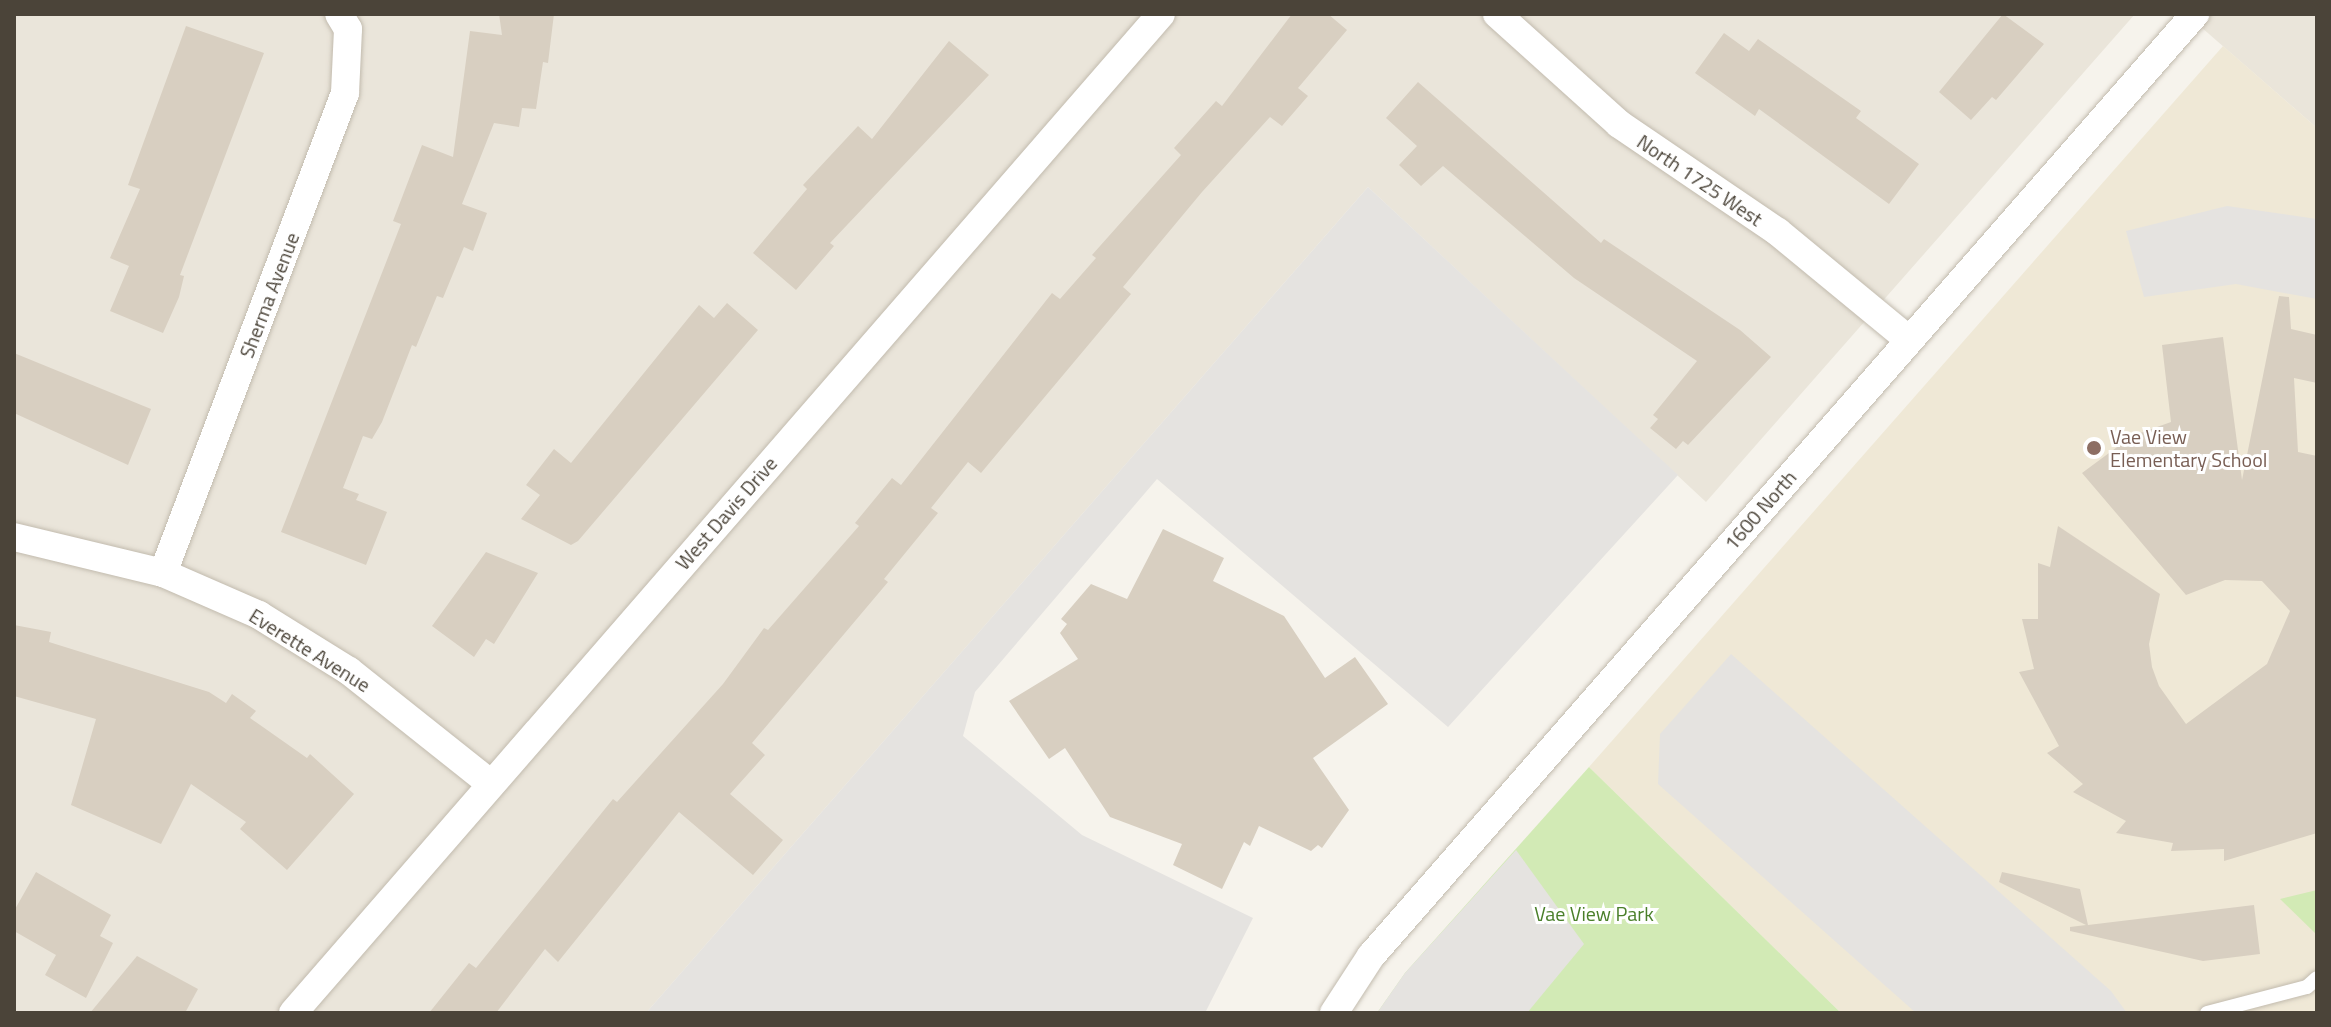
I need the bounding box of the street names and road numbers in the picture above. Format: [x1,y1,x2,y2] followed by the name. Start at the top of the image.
[1633,129,1767,231] street label: North 1725 West
[234,229,304,361] street label: Sherma Avenue
[670,451,782,575] street label: West Davis Drive
[1719,465,1801,555] street label: 1600 North
[245,603,375,697] street label: Everette Avenue

